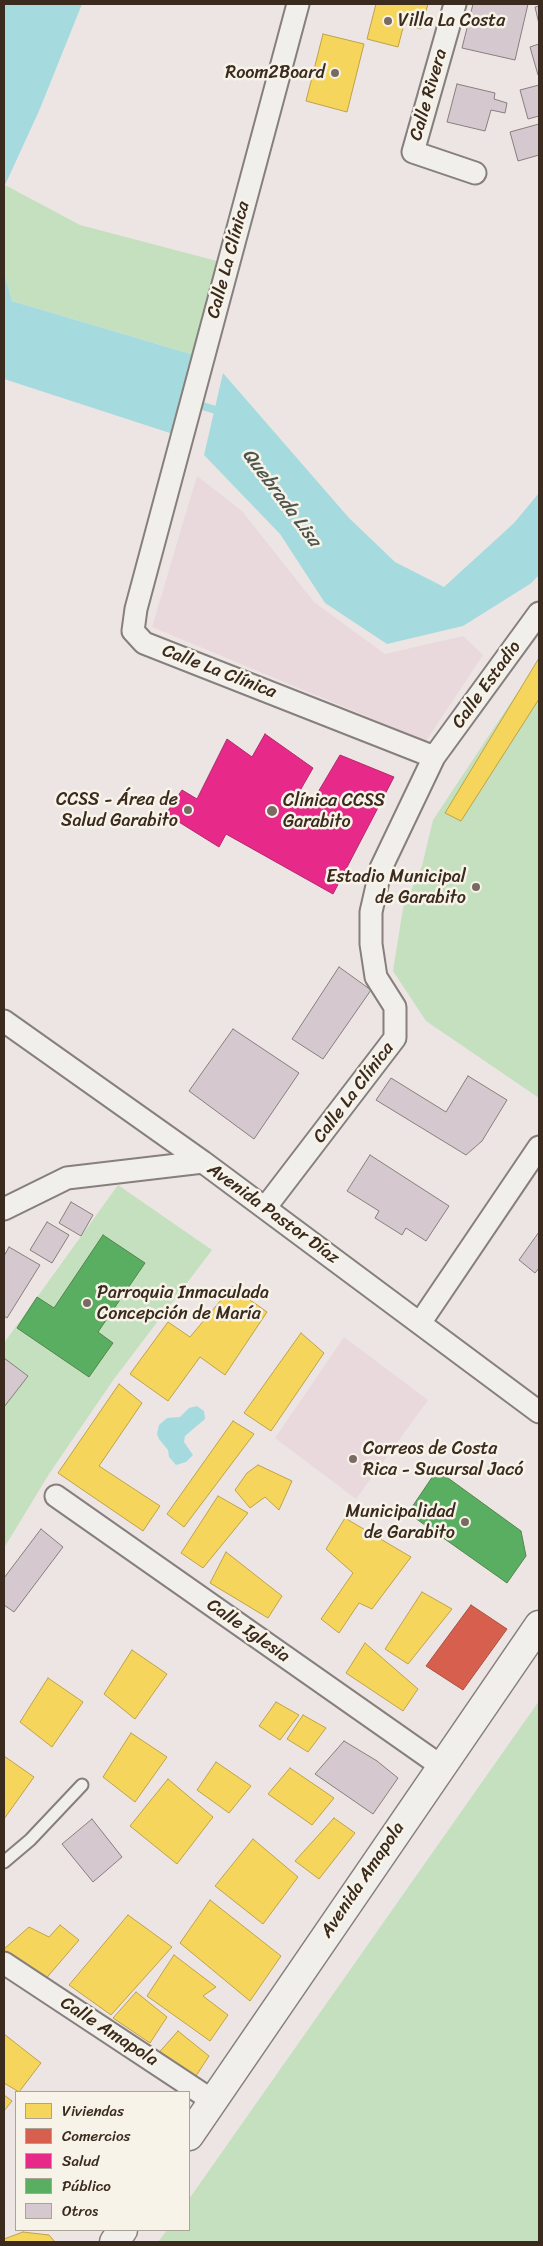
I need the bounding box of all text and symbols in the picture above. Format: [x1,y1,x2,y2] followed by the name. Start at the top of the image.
[398,10,505,32] place label: Villa La Costa
[382,15,394,27] marker: Villa La Costa
[406,47,452,143] street label: Calle Rivera
[225,62,325,84] place label: Room2Board
[329,67,341,79] marker: Room2Board
[203,199,255,321] street label: Calle La Clínica
[237,444,325,552] water label: Quebrada Lisa
[448,637,526,733] street label: Calle Estadio
[159,640,279,704] street label: Calle La Clínica
[56,789,178,832] place label: CCSS - Área de Salud Garabito
[283,790,385,832] place label: Clínica CCSS Garabito
[182,804,194,816] marker: CCSS - Área de Salud Garabito
[265,804,279,818] marker: Clínica CCSS Garabito
[326,866,466,909] place label: Estadio Municipal de Garabito
[470,881,482,893] marker: Estadio Municipal de Garabito
[309,1038,399,1148] street label: Calle La Clínica
[203,1159,343,1269] street label: Avenida Pastor Díaz
[97,1282,269,1325] place label: Parroquia Inmaculada Concepción de María
[81,1297,93,1309] marker: Parroquia Inmaculada Concepción de María
[363,1438,523,1480] place label: Correos de Costa Rica - Sucursal Jacó
[347,1453,359,1465] marker: Correos de Costa Rica - Sucursal Jacó
[345,1501,455,1544] place label: Municipalidad de Garabito
[459,1516,471,1528] marker: Municipalidad de Garabito
[202,1594,294,1668] street label: Calle Iglesia
[316,1818,410,1942] street label: Avenida Amapola
[56,1992,162,2072] street label: Calle Amapola
[15,2091,190,2231] legend
[62,2098,124,2124] text: Viviendas
[62,2123,131,2149] text: Comercios
[62,2148,99,2174] text: Salud
[62,2173,111,2199] text: Público
[62,2198,98,2224] text: Otros

